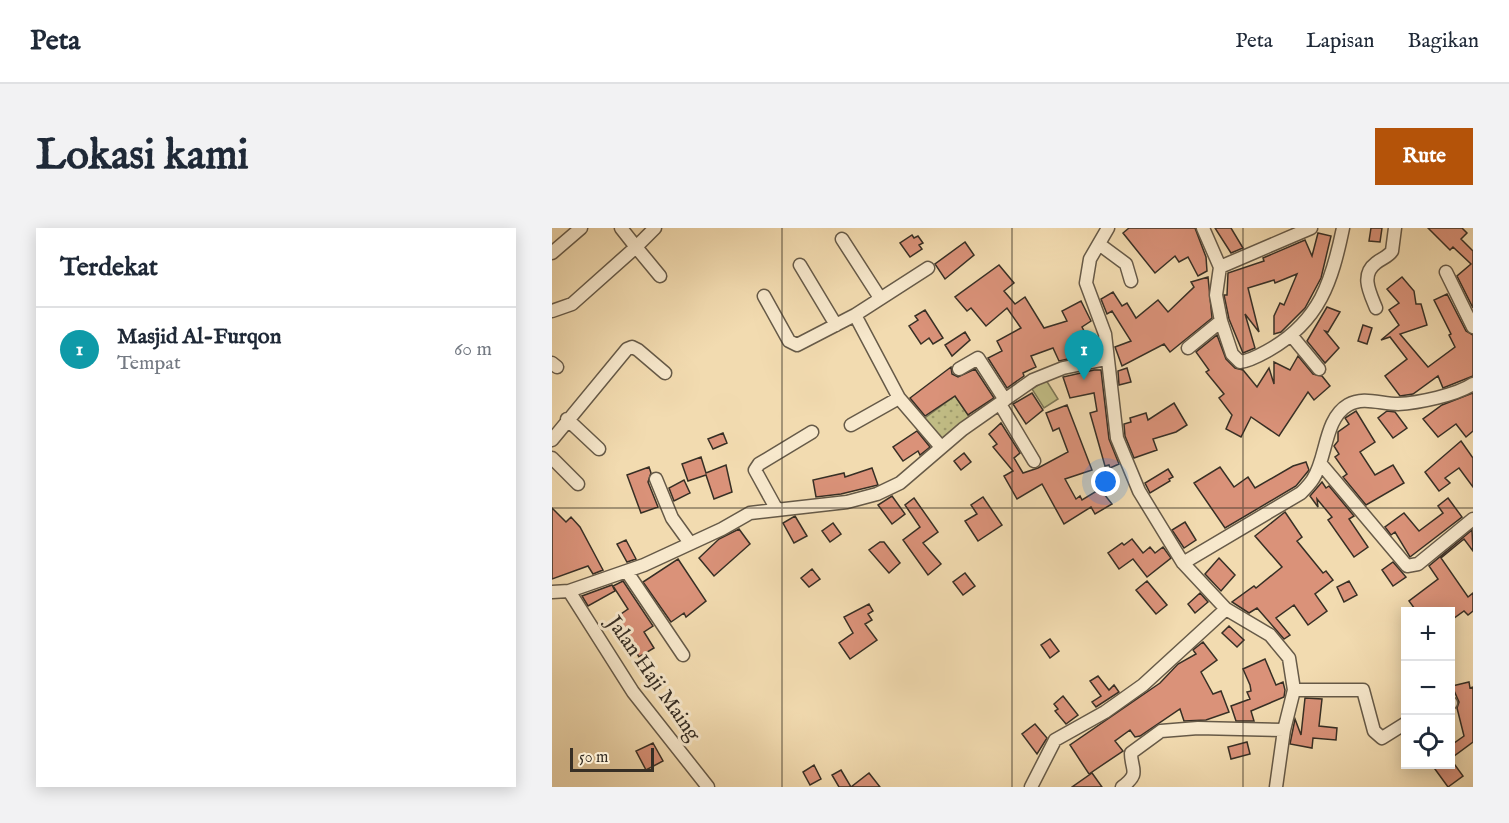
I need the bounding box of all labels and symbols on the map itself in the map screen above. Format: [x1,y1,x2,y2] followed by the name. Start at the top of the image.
[1064,330,1104,380] pin: 1
[1091,467,1120,496] your location
[599,609,707,747] street label: Jalan Haji Maing
[570,745,654,772] scale bar

